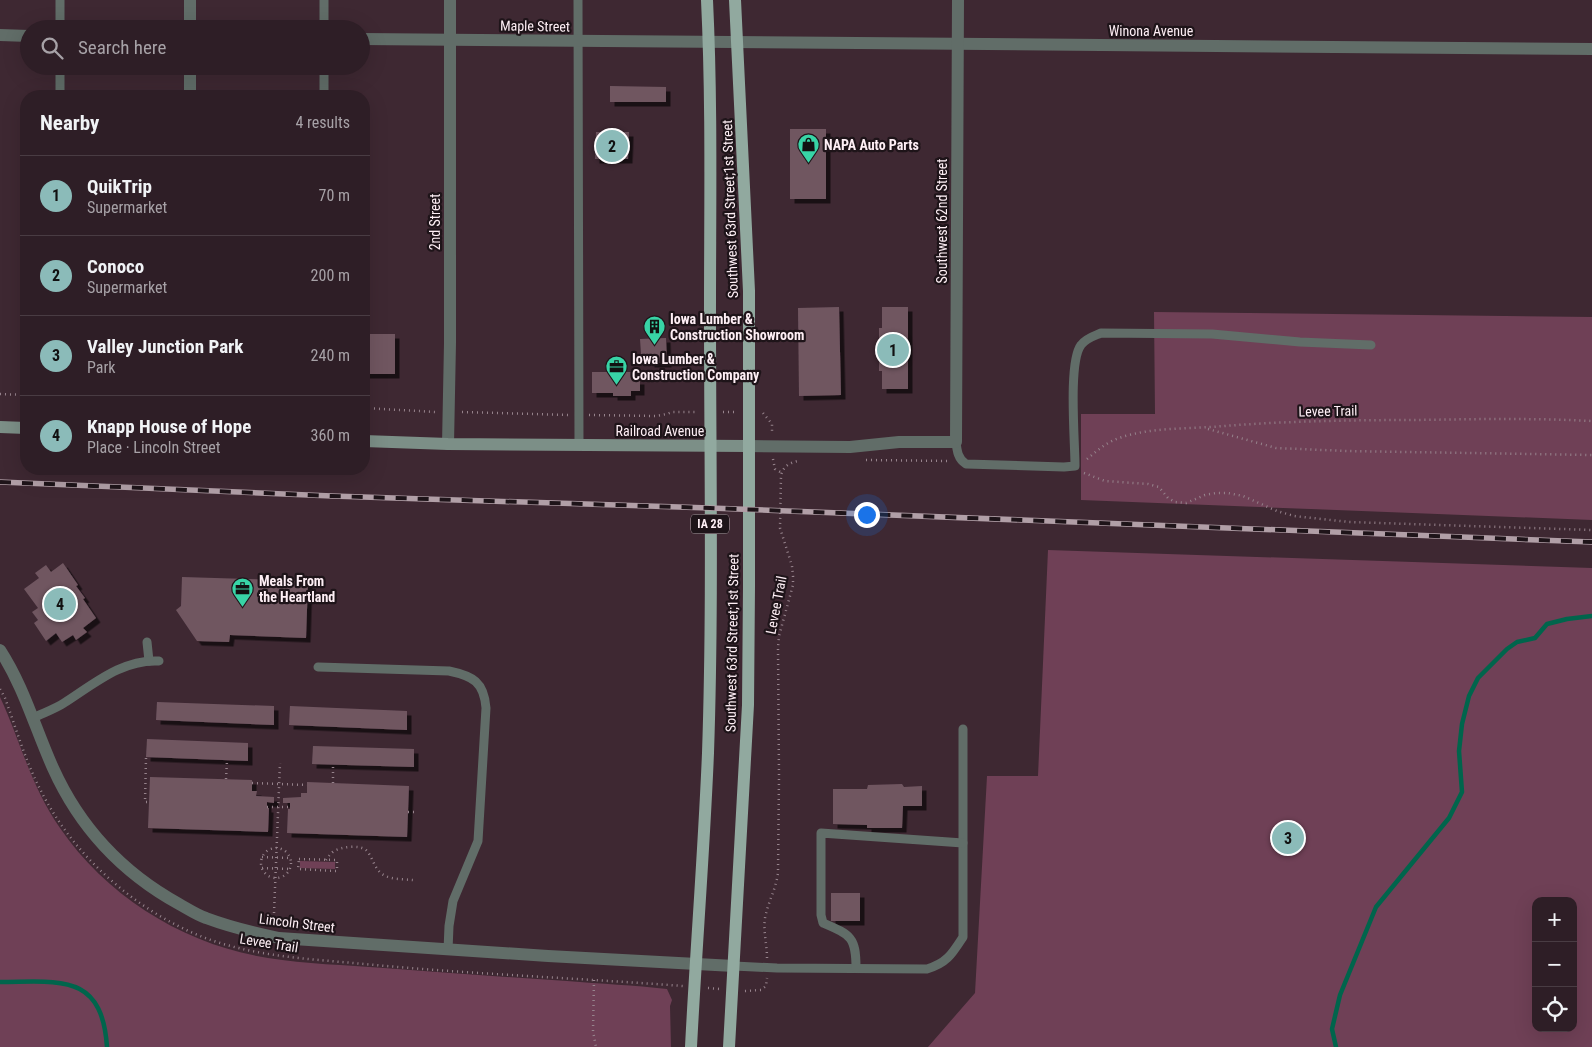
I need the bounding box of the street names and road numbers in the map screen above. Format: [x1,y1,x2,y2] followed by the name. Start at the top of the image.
[500,17,570,35] street label: Maple Street
[1109,23,1194,39] street label: Winona Avenue
[719,119,741,299] street label: Southwest 63rd Street;1st Street
[934,159,950,283] street label: Southwest 62nd Street
[427,194,443,250] street label: 2nd Street
[1298,402,1358,420] street label: Levee Trail
[616,423,705,439] street label: Railroad Avenue
[691,514,729,534] road number: IA 28
[722,554,742,732] street label: Southwest 63rd Street;1st Street
[763,575,789,635] street label: Levee Trail
[258,910,336,936] street label: Lincoln Street
[239,930,299,956] street label: Levee Trail

